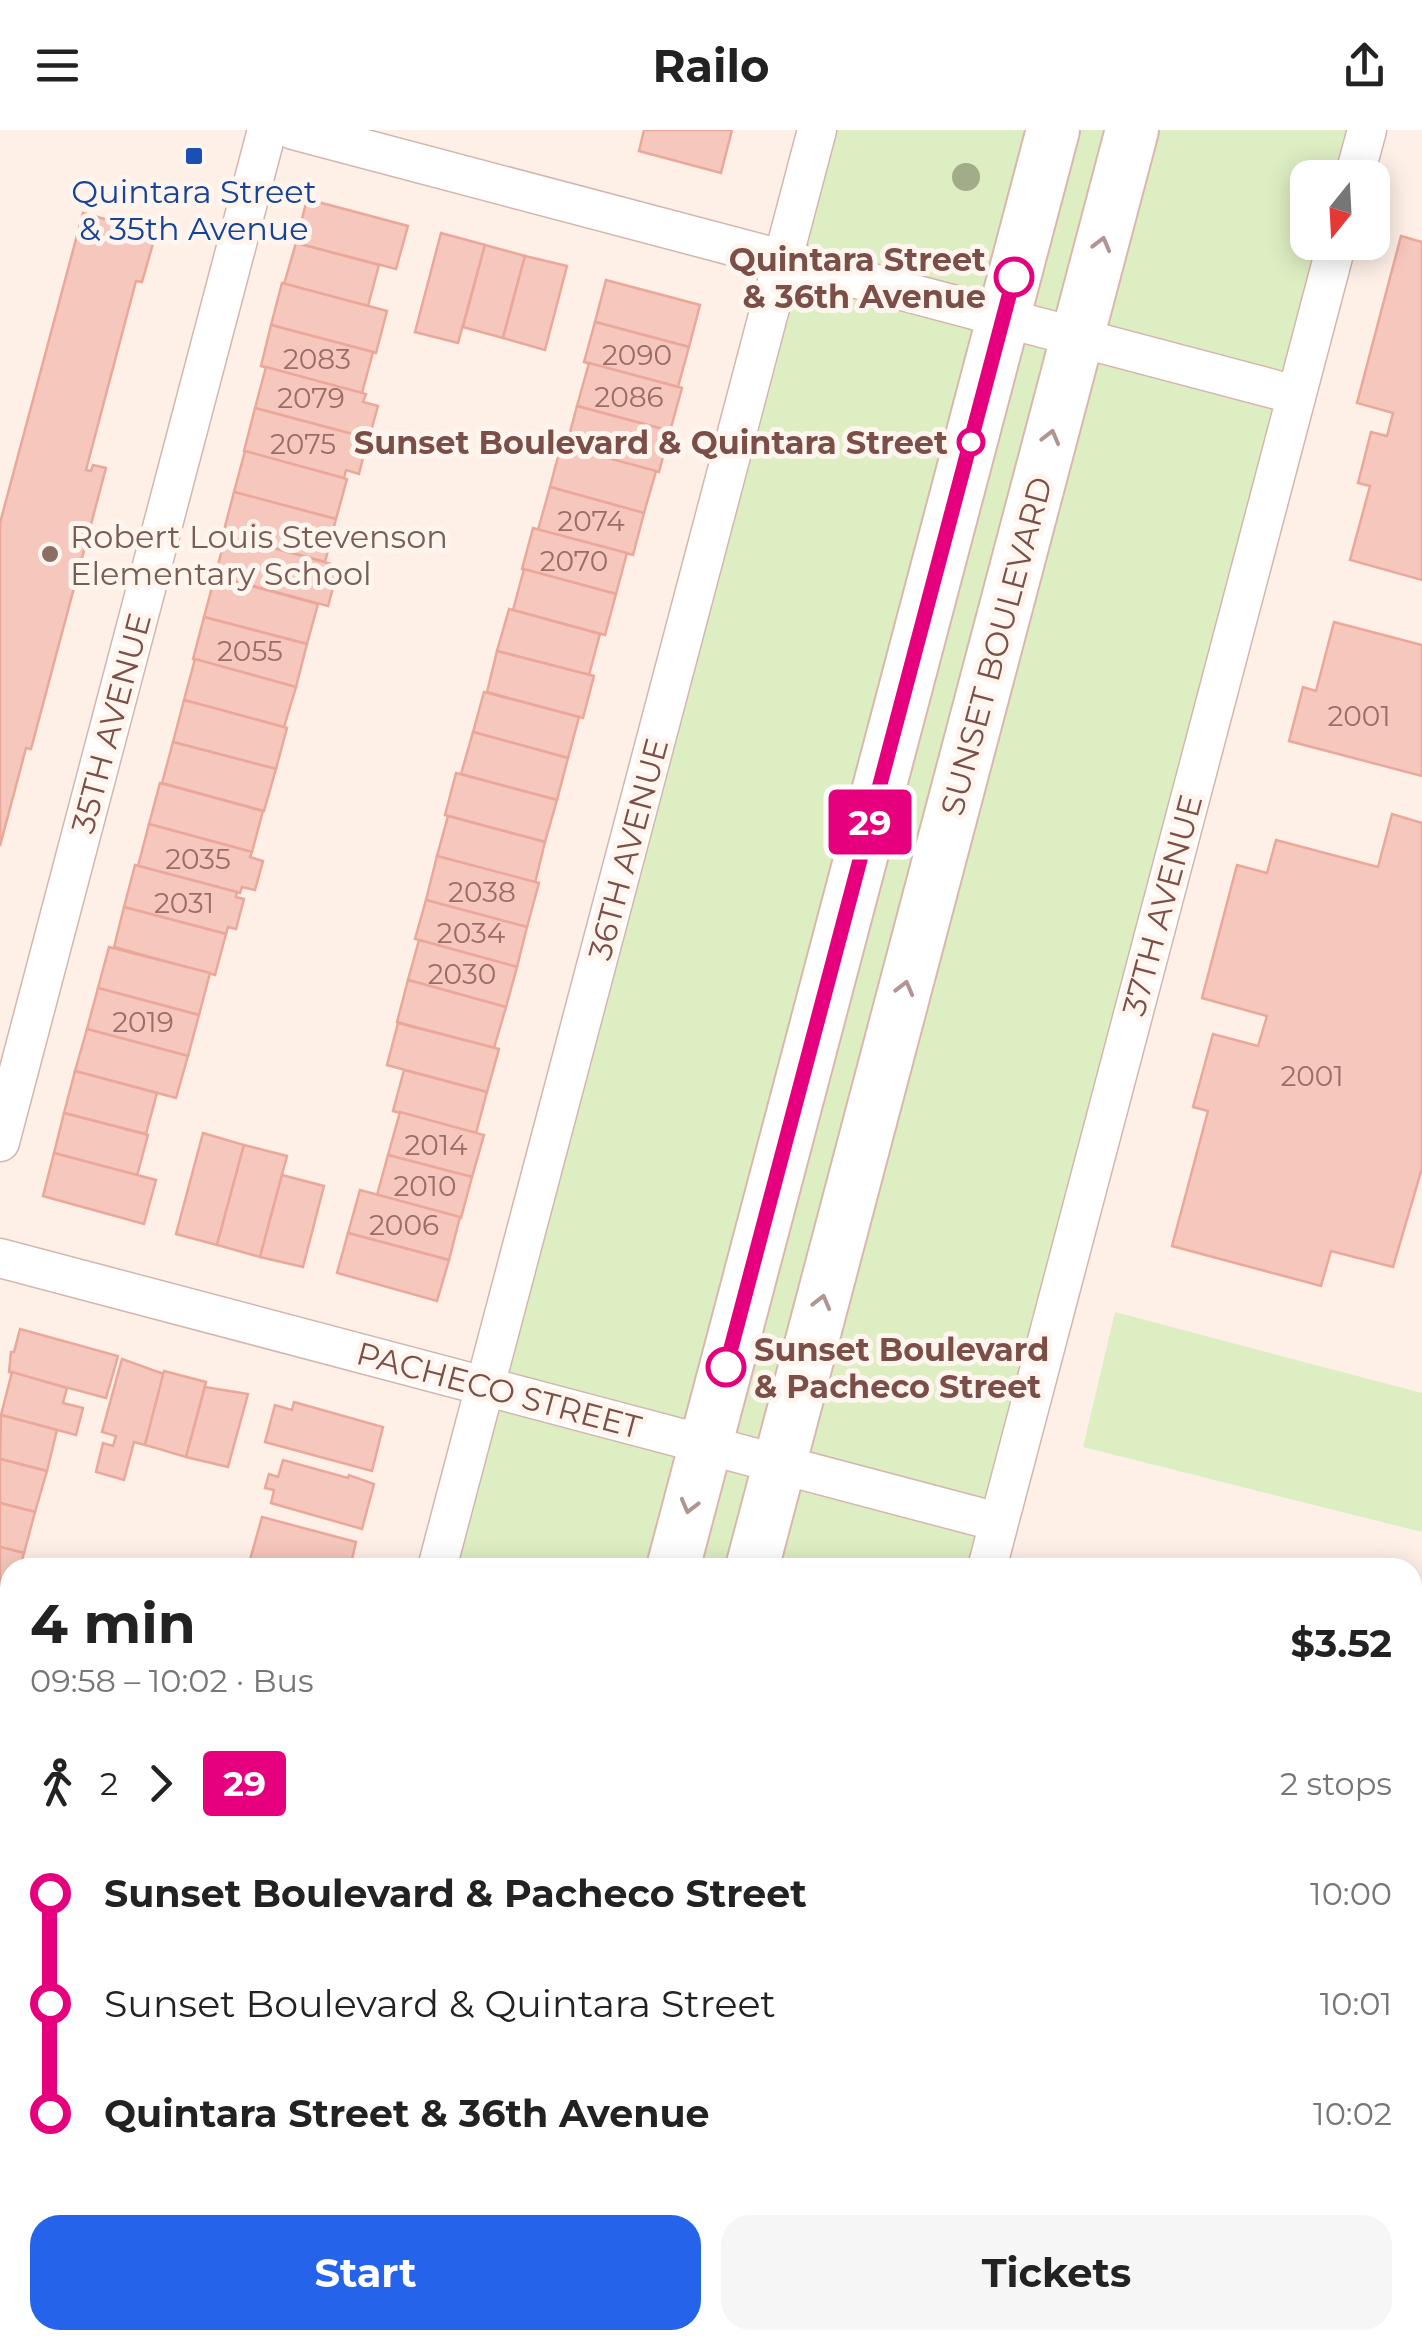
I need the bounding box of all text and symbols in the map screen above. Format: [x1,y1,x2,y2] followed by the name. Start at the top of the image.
[30,38,85,93] icon: menu
[652,38,770,93] text: Railo
[1337,38,1392,93] icon: share
[183,145,205,167] marker: Quintara Street & 35th Avenue
[1290,160,1390,260] north arrow
[1290,160,1390,260] map controls
[71,172,317,248] place label: Quintara Street & 35th Avenue
[1091,235,1112,253] one-way arrow
[729,240,986,316] place label: Quintara Street & 36th Avenue
[995,258,1033,296] marker: Quintara Street & 36th Avenue
[602,338,672,372] house number: 2090
[283,342,351,376] house number: 2083
[594,380,664,414] house number: 2086
[277,381,345,415] house number: 2079
[354,423,948,462] place label: Sunset Boulevard & Quintara Street
[270,427,336,461] house number: 2075
[958,429,984,455] marker: Sunset Boulevard & Quintara Street
[1039,429,1060,446] one-way arrow
[932,472,1060,820] street label: SUNSET BOULEVARD
[557,504,625,538] house number: 2074
[70,517,448,593] place label: Robert Louis Stevenson Elementary School
[39,543,61,565] marker: Robert Louis Stevenson Elementary School
[540,544,608,578] house number: 2070
[63,609,159,837] street label: 35TH AVENUE
[217,634,283,668] house number: 2055
[1327,699,1391,733] house number: 2001
[580,734,676,964] street label: 36TH AVENUE
[825,790,915,854] line badge: 29
[1114,790,1210,1020] street label: 37TH AVENUE
[849,801,891,844] text: 29
[165,842,231,876] house number: 2035
[448,875,516,909] house number: 2038
[154,886,214,920] house number: 2031
[437,916,506,950] house number: 2034
[428,957,496,991] house number: 2030
[894,980,915,997] one-way arrow
[112,1005,174,1039] house number: 2019
[1280,1059,1344,1093] house number: 2001
[405,1128,468,1162] house number: 2014
[393,1169,457,1203] house number: 2010
[369,1208,439,1242] house number: 2006
[811,1294,832,1311] one-way arrow
[754,1330,1049,1406] place label: Sunset Boulevard & Pacheco Street
[352,1333,646,1447] street label: PACHECO STREET
[707,1348,745,1386] marker: Sunset Boulevard & Pacheco Street
[679,1497,700,1514] one-way arrow
[30,1590,196,1657] text: 4 min
[1291,1620,1392,1667] text: $3.52
[30,1661,314,1700] text: 09:58 – 10:02 · Bus
[30,1756,85,1811] icon: walk
[133,1756,188,1811] icon: forward
[223,1762,266,1805] text: 29
[100,1764,118,1803] text: 2
[1280,1764,1392,1803] text: 2 stops
[104,1870,807,1917] text: Sunset Boulevard & Pacheco Street
[1310,1874,1392,1913] text: 10:00
[104,1980,776,2027] text: Sunset Boulevard & Quintara Street
[1320,1984,1392,2023] text: 10:01
[104,2090,710,2137] text: Quintara Street & 36th Avenue
[1313,2094,1392,2133] text: 10:02
[30,2215,701,2330] button: Start
[721,2215,1392,2330] button: Tickets

